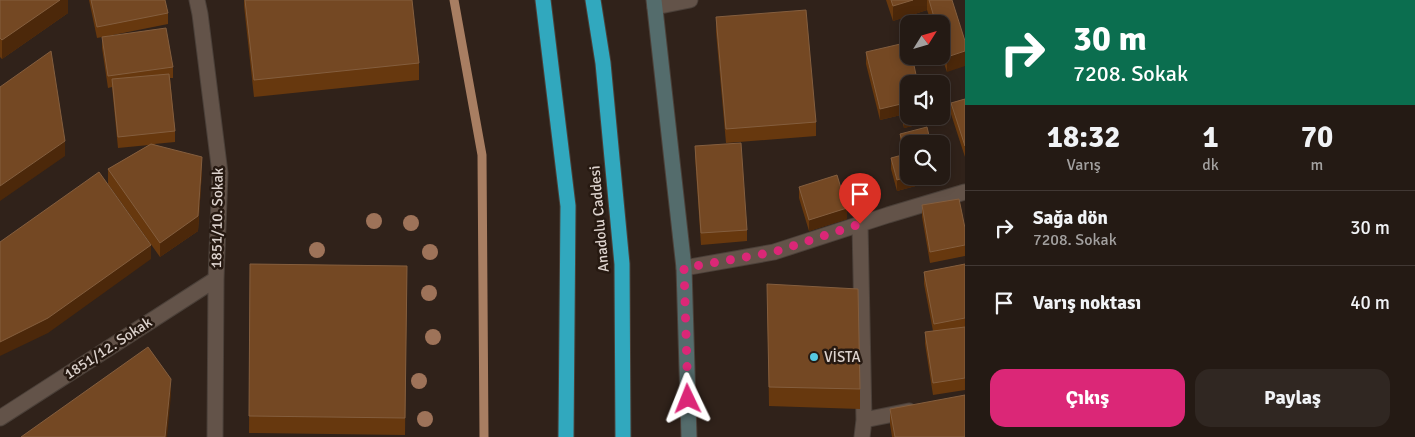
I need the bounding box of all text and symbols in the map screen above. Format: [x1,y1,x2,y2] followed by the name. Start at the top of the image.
[900,15,950,65] north arrow
[900,15,950,185] map controls
[1073,17,1147,60] text: 30 m
[990,20,1055,85] icon: right
[1073,60,1188,87] text: 7208. Sokak
[900,75,950,125] button: sound
[1047,119,1121,156] text: 18:32
[1203,119,1219,156] text: 1
[1301,119,1333,156] text: 70
[900,135,950,185] button: search
[1067,155,1101,175] text: Varış
[1202,155,1219,175] text: dk
[1311,155,1323,175] text: m
[585,165,613,273] street label: Anadolu Caddesi
[207,167,227,269] street label: 1851/10. Sokak
[839,173,881,224] pin
[846,180,874,208] icon: arrive
[1033,206,1108,230] text: Sağa dön
[990,214,1018,242] icon: right
[1350,216,1390,240] text: 30 m
[1033,230,1117,250] text: 7208. Sokak
[990,289,1018,317] icon: arrive
[1033,291,1141,315] text: Varış noktası
[1350,291,1390,315] text: 40 m
[61,313,156,383] street label: 1851/12. Sokak
[824,348,861,366] place label: VİSTA
[808,351,820,363] marker: VİSTA
[990,369,1185,427] button: Çıkış
[1195,369,1390,427] button: Paylaş
[661,372,713,424] position arrow

